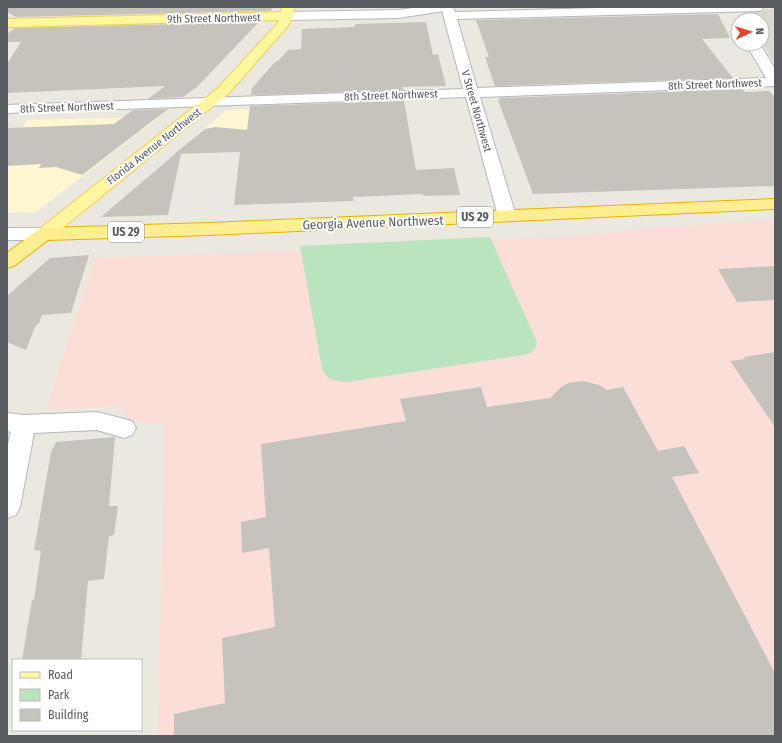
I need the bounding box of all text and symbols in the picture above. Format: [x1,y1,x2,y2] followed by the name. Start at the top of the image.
[167,11,261,26] street label: 9th Street Northwest
[730,12,770,52] north arrow
[753,28,766,35] text: N
[459,69,495,154] street label: V Street Northwest
[668,76,762,93] street label: 8th Street Northwest
[344,87,438,104] street label: 8th Street Northwest
[20,99,114,116] street label: 8th Street Northwest
[105,105,204,187] street label: Florida Avenue Northwest
[457,207,493,227] road number: US 29
[302,213,445,232] street label: Georgia Avenue Northwest
[108,222,144,242] road number: US 29
[12,659,142,731] legend
[48,668,73,682] text: Road
[48,688,70,702] text: Park
[48,708,89,722] text: Building

